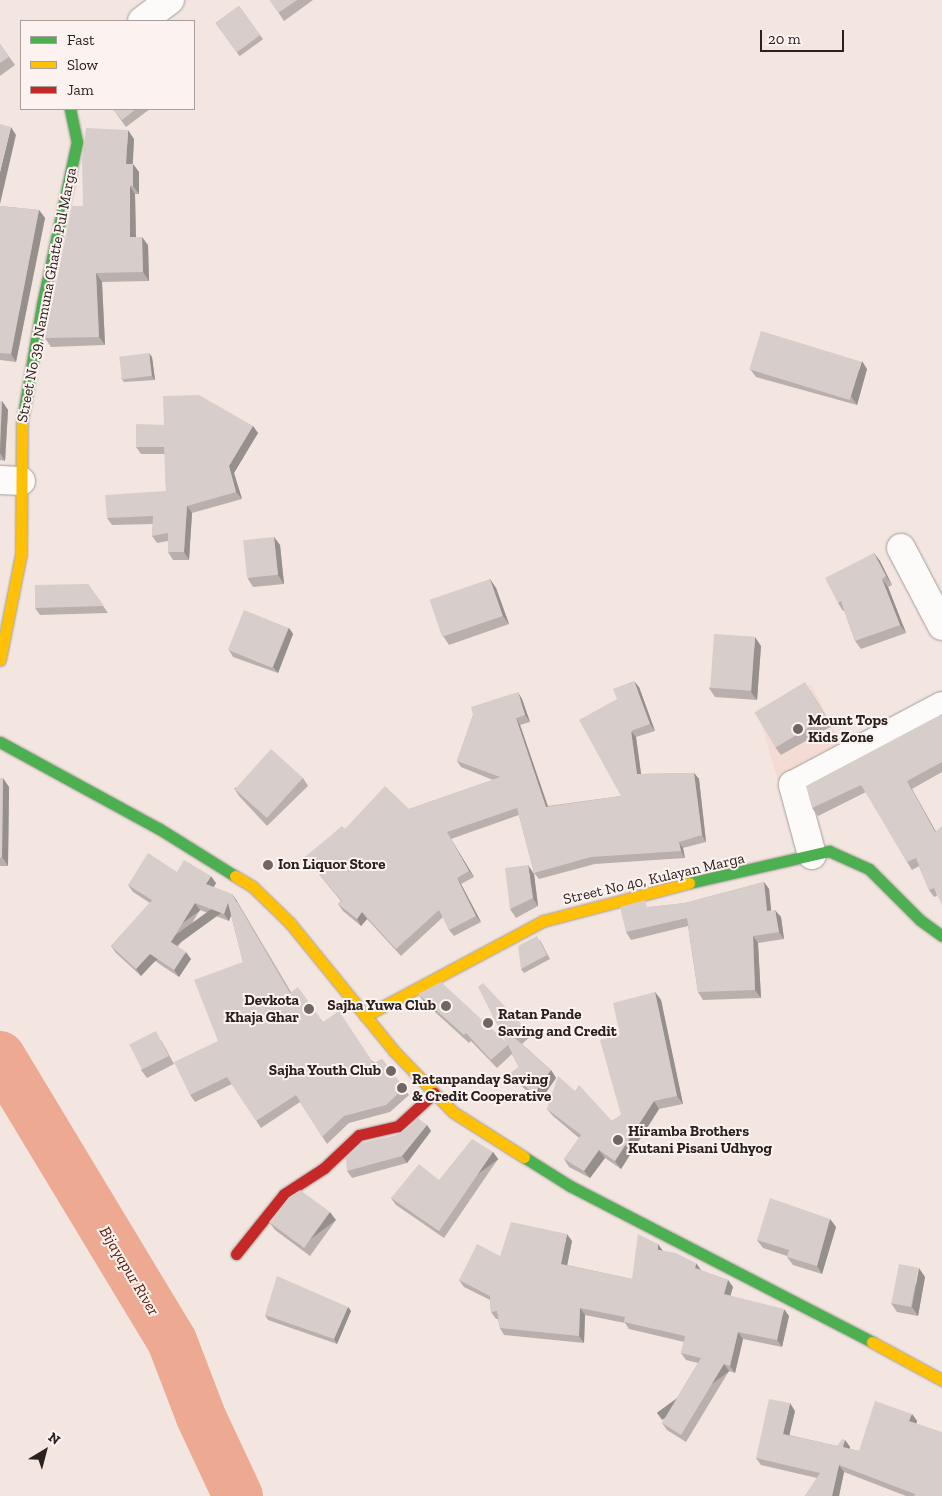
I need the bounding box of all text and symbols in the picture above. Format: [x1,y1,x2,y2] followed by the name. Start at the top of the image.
[20,20,195,110] legend
[762,20,846,52] scale bar
[768,30,801,48] text: 20 m
[67,31,95,49] text: Fast
[67,56,98,74] text: Slow
[67,81,94,99] text: Jam
[13,166,81,424] street label: Street No 39, Namuna Ghatte Pul Marga
[808,711,888,746] place label: Mount Tops Kids Zone
[792,723,804,735] marker: Mount Tops Kids Zone
[562,849,746,909] street label: Street No 40, Kulayan Marga
[278,856,386,874] place label: Ion Liquor Store
[262,859,274,871] marker: Ion Liquor Store
[225,991,299,1026] place label: Devkota Khaja Ghar
[327,997,436,1015] place label: Sajha Yuwa Club
[440,1000,452,1012] marker: Sajha Yuwa Club
[303,1003,315,1015] marker: Devkota Khaja Ghar
[498,1005,617,1040] place label: Ratan Pande Saving and Credit
[482,1017,494,1029] marker: Ratan Pande Saving and Credit
[268,1062,381,1080] place label: Sajha Youth Club
[385,1065,397,1077] marker: Sajha Youth Club
[412,1070,551,1105] place label: Ratanpanday Saving & Credit Cooperative
[396,1082,408,1094] marker: Ratanpanday Saving & Credit Cooperative
[628,1122,772,1157] place label: Hiramba Brothers Kutani Pisani Udhyog
[612,1134,624,1146] marker: Hiramba Brothers Kutani Pisani Udhyog
[95,1223,163,1319] water label: Bijayapur River
[20,1426,70,1476] north arrow
[45,1429,64,1449] text: N

